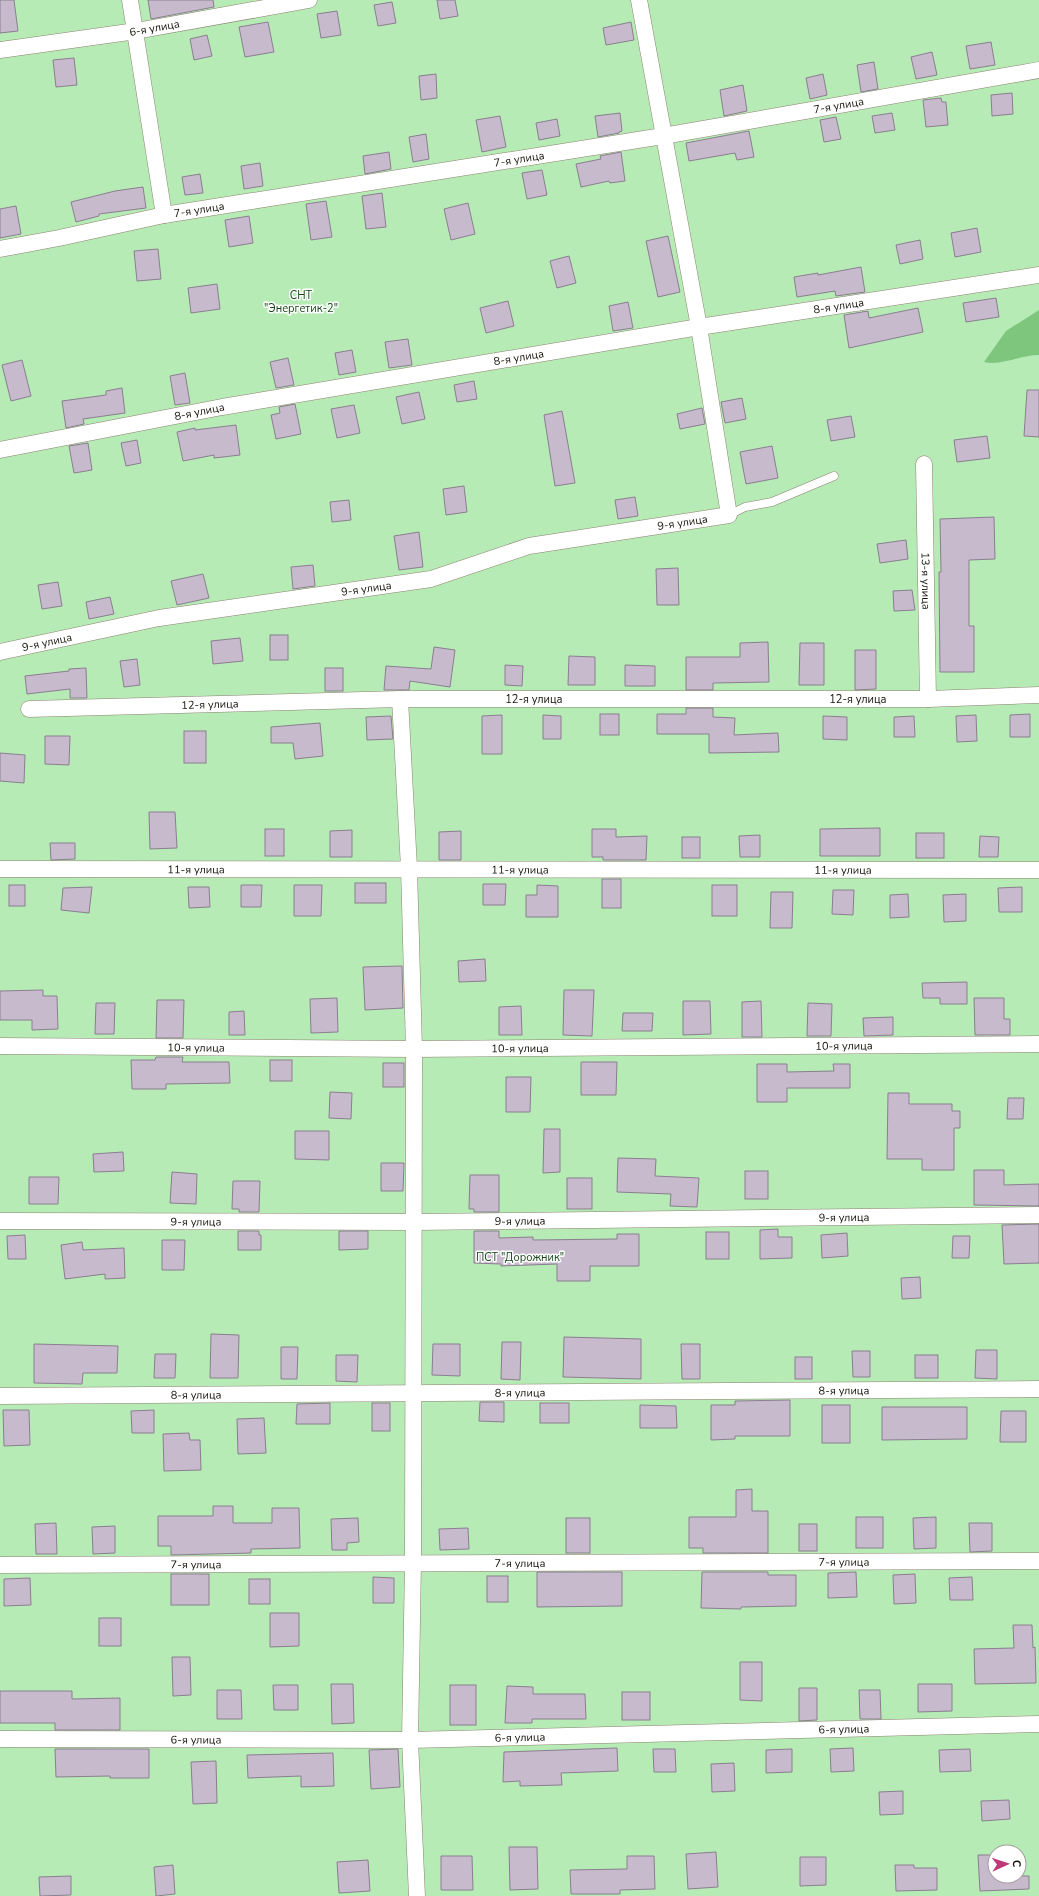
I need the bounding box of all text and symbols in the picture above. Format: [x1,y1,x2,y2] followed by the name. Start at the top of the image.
[128,16,181,39] street label: 6-я улица
[812,93,865,117] street label: 7-я улица
[493,147,545,170] street label: 7-я улица
[173,198,225,221] street label: 7-я улица
[264,288,338,316] park label: СHТ "Энергетик-2"
[812,294,865,317] street label: 8-я улица
[492,346,545,369] street label: 8-я улица
[173,399,226,424] street label: 8-я улица
[656,511,709,534] street label: 9-я улица
[918,552,934,610] street label: 13-я улица
[340,577,393,599] street label: 9-я улица
[21,629,73,655] street label: 9-я улица
[505,692,563,707] street label: 12-я улица
[829,692,887,707] street label: 12-я улица
[181,696,239,712] street label: 12-я улица
[167,862,225,877] street label: 11-я улица
[491,862,549,877] street label: 11-я улица
[814,862,872,877] street label: 11-я улица
[815,1038,873,1053] street label: 10-я улица
[167,1040,225,1055] street label: 10-я улица
[491,1040,549,1056] street label: 10-я улица
[819,1209,869,1225] street label: 9-я улица
[495,1213,546,1229] street label: 9-я улица
[171,1214,221,1229] street label: 9-я улица
[476,1250,564,1265] park label: ПСТ "Дорожник"
[819,1383,869,1398] street label: 8-я улица
[495,1385,545,1400] street label: 8-я улица
[171,1387,221,1402] street label: 8-я улица
[819,1554,869,1569] street label: 7-я улица
[495,1555,545,1571] street label: 7-я улица
[171,1557,221,1572] street label: 7-я улица
[818,1721,869,1737] street label: 6-я улица
[494,1729,546,1745] street label: 6-я улица
[171,1732,221,1747] street label: 6-я улица
[987,1844,1027,1884] north arrow
[1009,1859,1024,1868] text: С

